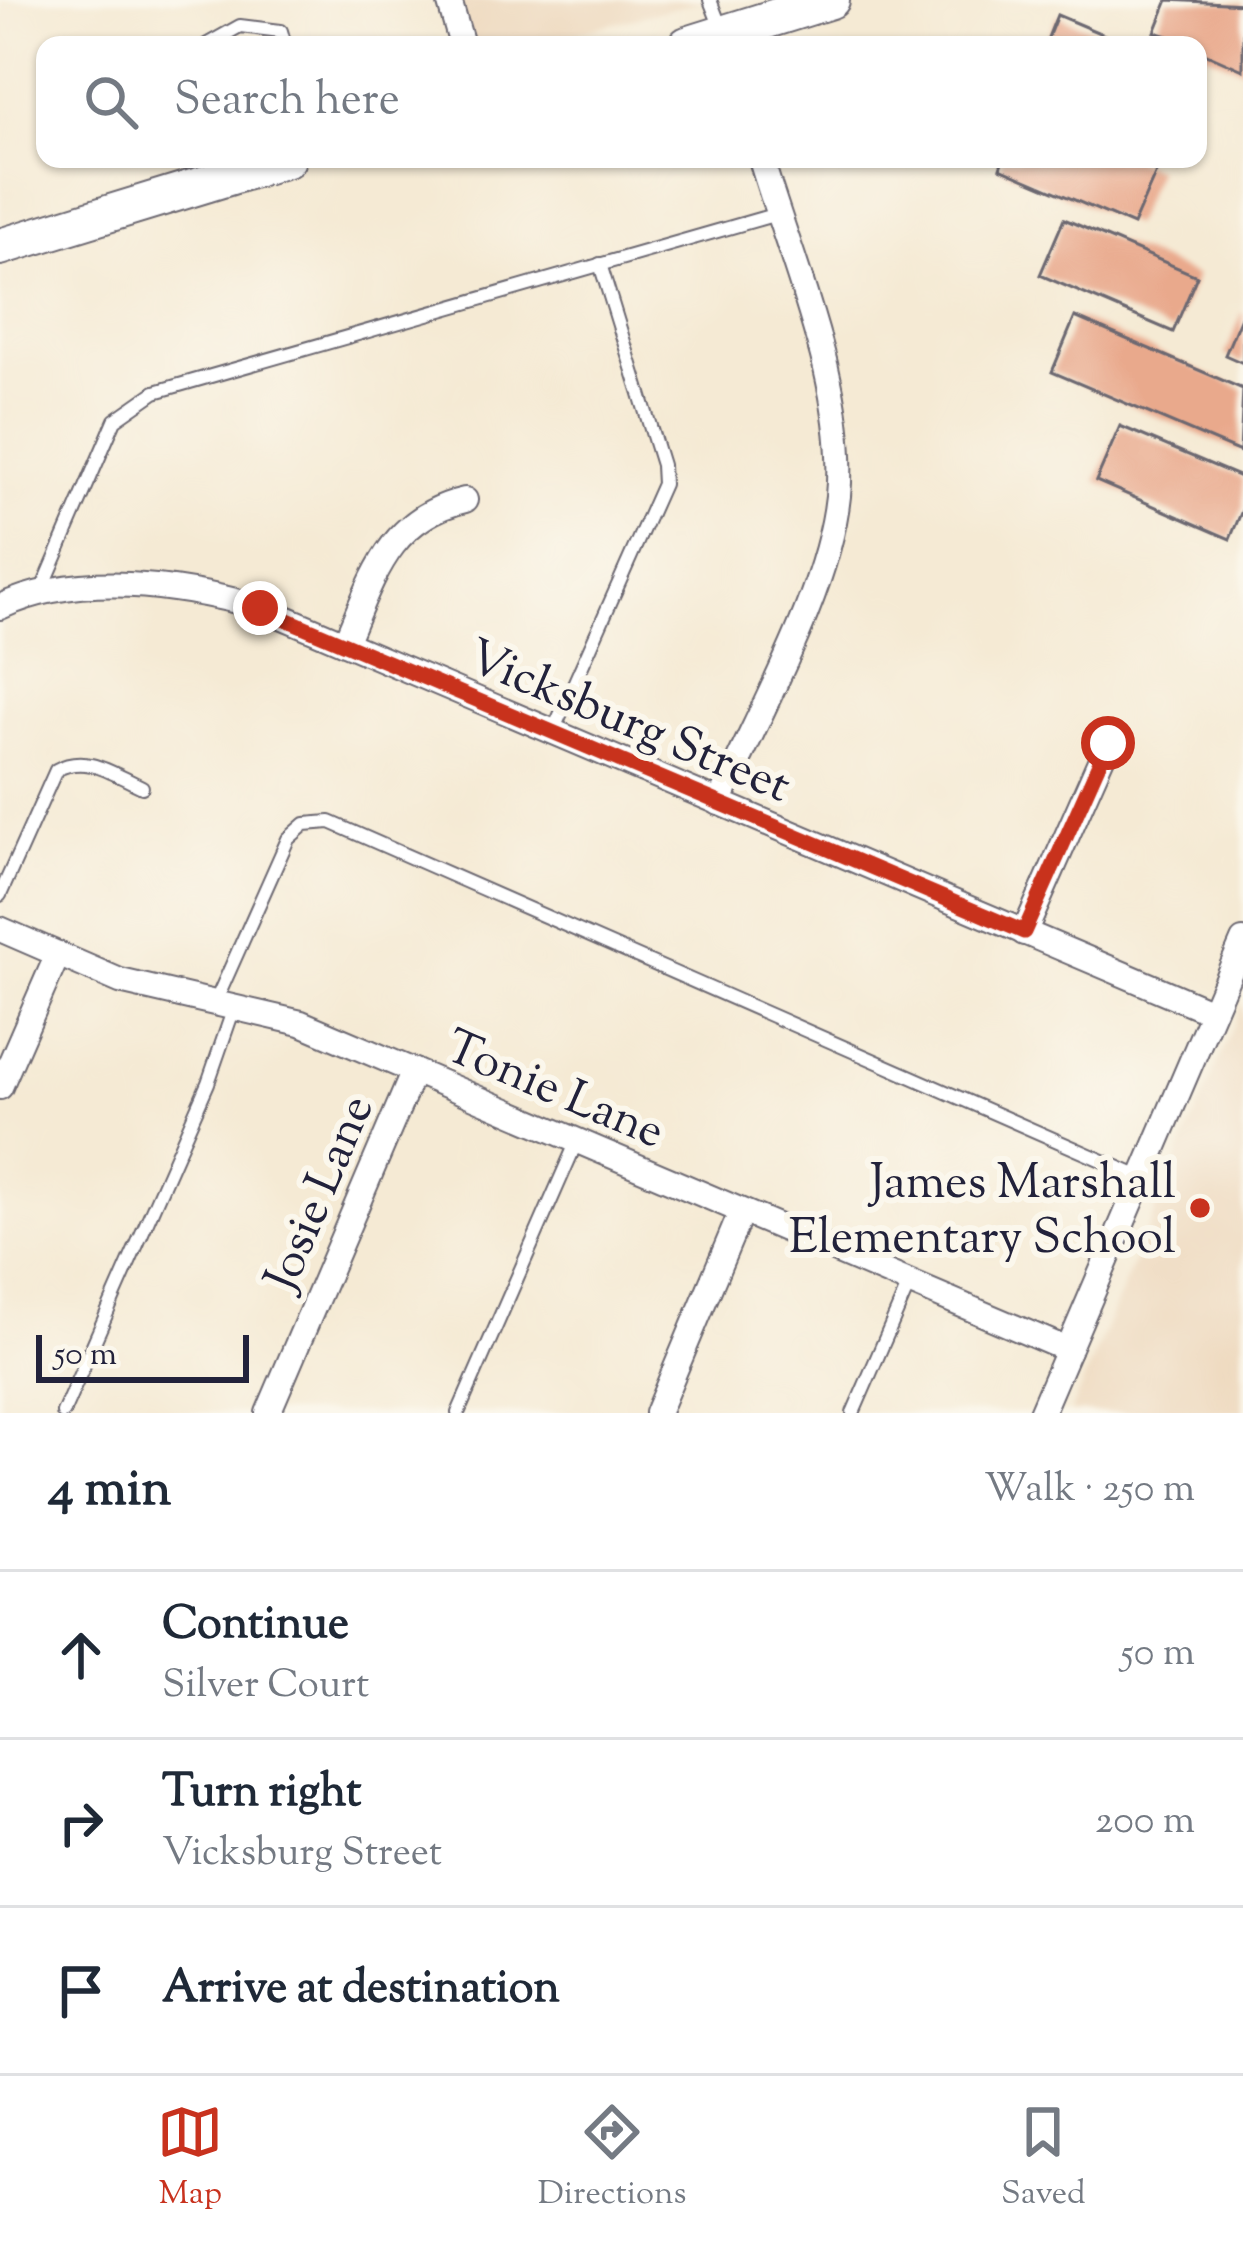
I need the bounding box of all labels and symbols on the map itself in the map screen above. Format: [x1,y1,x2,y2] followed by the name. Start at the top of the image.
[233,581,287,635] route end
[456,625,800,823] street label: Vicksburg Street
[1081,716,1135,770] route start
[434,1015,674,1169] street label: Tonie Lane
[249,1086,394,1305] street label: Josie Lane
[789,1151,1176,1275] place label: James Marshall Elementary School
[1187,1195,1213,1221] marker: James Marshall Elementary School
[36,1329,249,1382] scale bar

